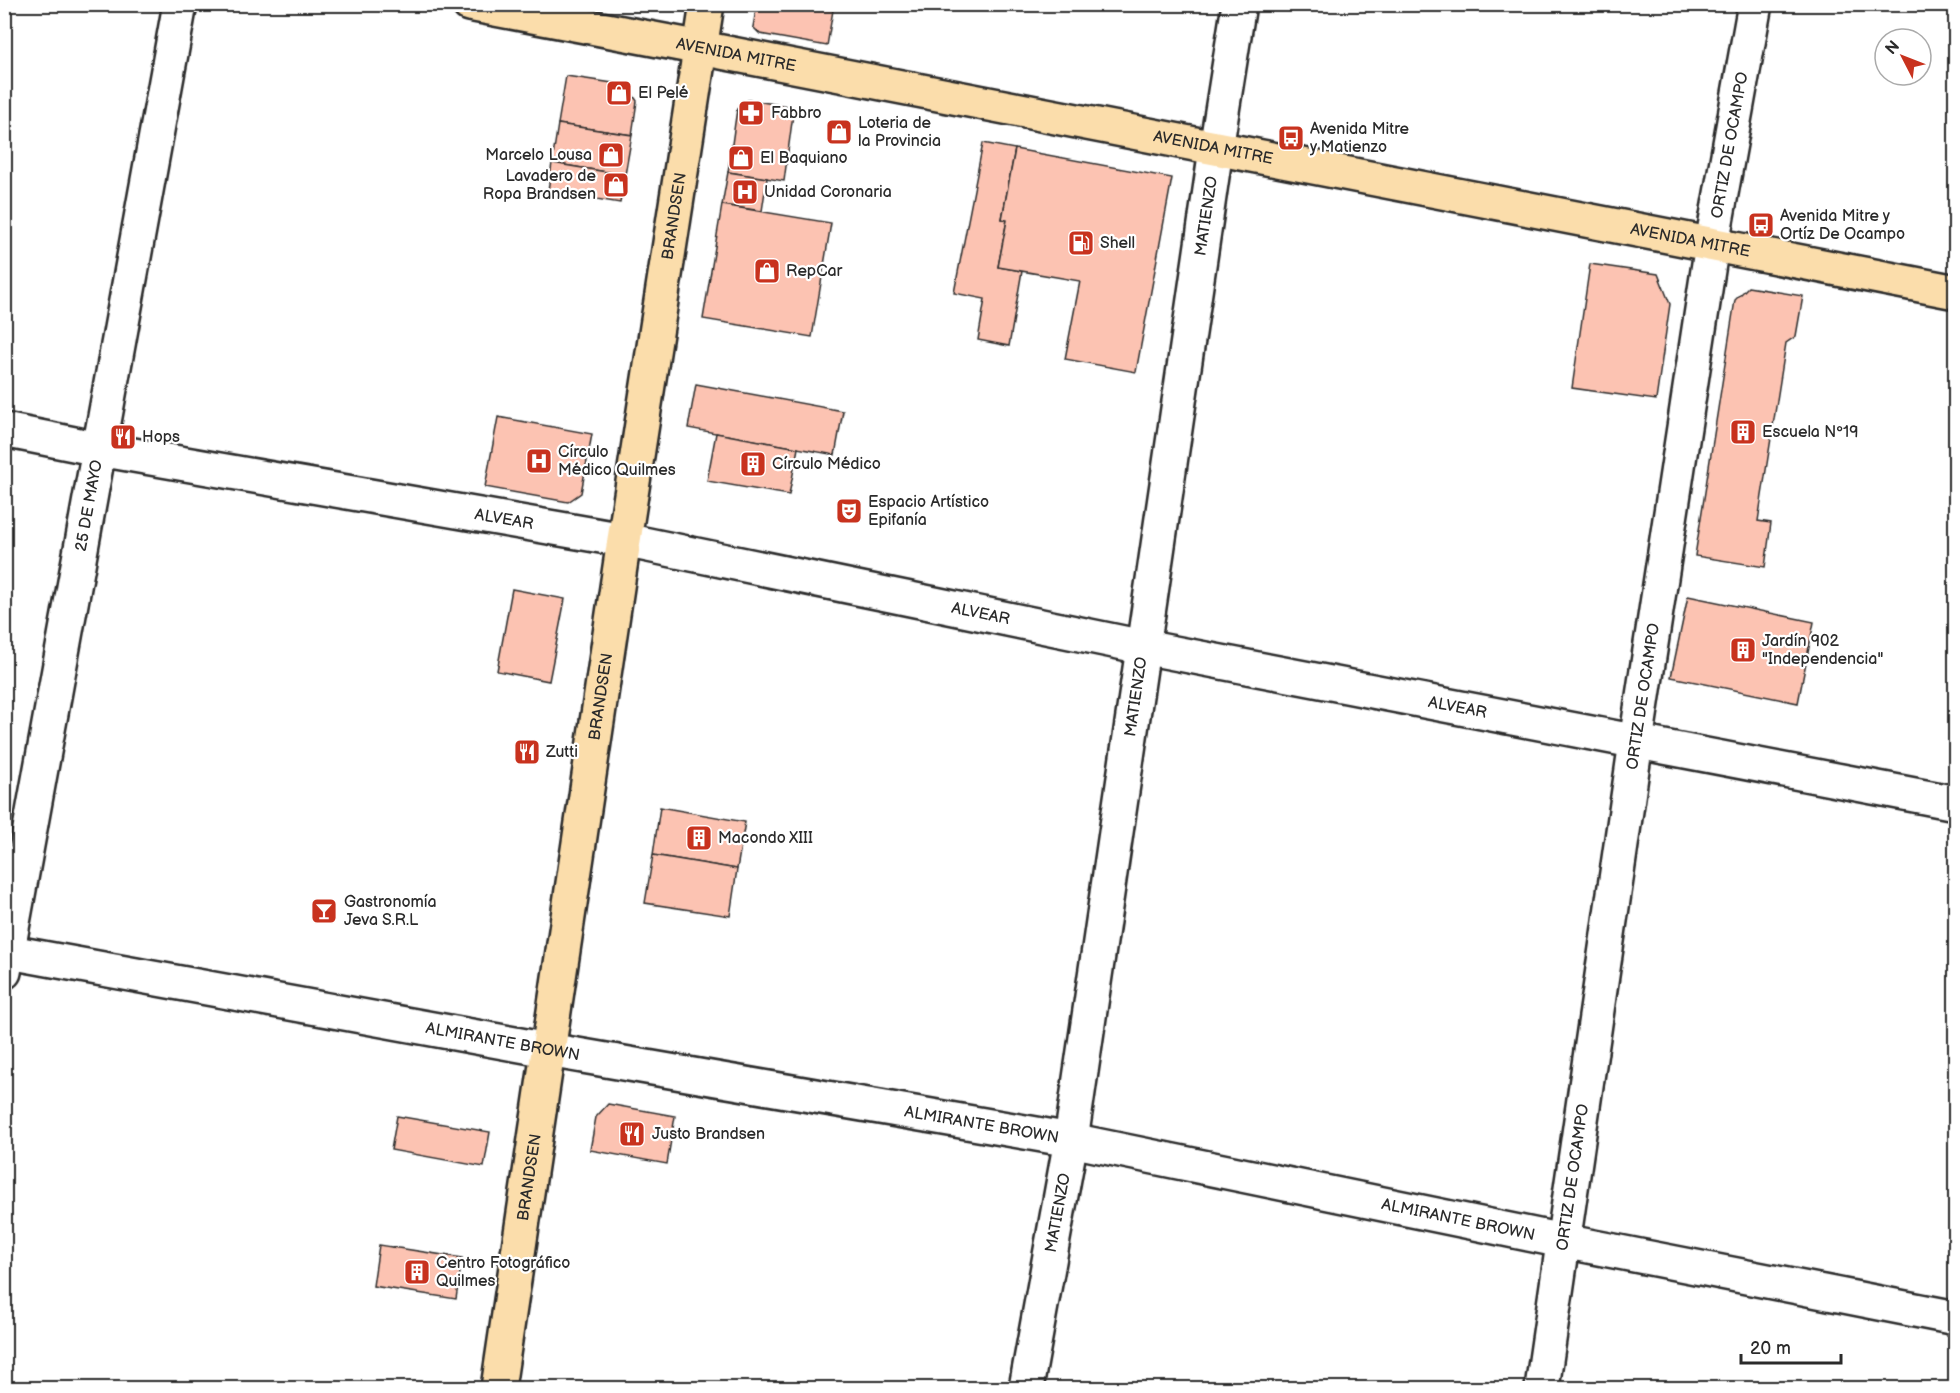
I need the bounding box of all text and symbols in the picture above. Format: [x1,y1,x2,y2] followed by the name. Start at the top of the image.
[1873,27,1933,87] north arrow
[675,34,798,76] street label: AVENIDA MITRE
[1882,37,1904,59] text: N
[1707,71,1752,220] street label: ORTIZ DE OCAMPO
[604,78,634,108] shop icon: El Pelé
[638,84,689,103] place label: El Pelé
[736,98,766,128] pharmacy icon: Fabbro
[771,104,822,123] place label: Fabbro
[858,114,941,151] place label: Loteria de la Provincia
[824,117,854,147] shop icon: Loteria de la Provincia
[1309,120,1410,157] place label: Avenida Mitre y Matienzo
[1276,123,1306,153] bus stop icon: Avenida Mitre y Matienzo
[1152,127,1275,169] street label: AVENIDA MITRE
[596,140,626,170] shop icon: Marcelo Lousa
[726,143,756,173] shop icon: El Baquiano
[485,146,592,165] place label: Marcelo Lousa
[760,149,848,168] place label: El Baquiano
[483,167,597,204] place label: Lavadero de Ropa Brandsen
[601,170,631,200] shop icon: Lavadero de Ropa Brandsen
[658,171,690,261] street label: BRANDSEN
[1191,175,1221,257] street label: MATIENZO
[730,177,760,207] hospital icon: Unidad Coronaria
[764,183,892,202] place label: Unidad Coronaria
[1780,207,1905,244] place label: Avenida Mitre y Ortíz De Ocampo
[1746,210,1776,240] bus stop icon: Avenida Mitre y Ortíz De Ocampo
[1629,219,1752,261] street label: AVENIDA MITRE
[1066,228,1096,258] fuel station icon: Shell
[1100,234,1135,253] place label: Shell
[752,256,782,286] shop icon: RepCar
[786,262,843,281] place label: RepCar
[1728,417,1758,447] building icon: Escuela Nº19
[108,422,138,452] restaurant icon: Hops
[1762,423,1858,442] place label: Escuela Nº19
[142,428,180,447] place label: Hops
[558,443,676,480] place label: Círculo Médico Quilmes
[524,446,554,476] hospital icon: Círculo Médico Quilmes
[738,449,768,479] building icon: Círculo Médico
[772,455,881,474] place label: Círculo Médico
[71,459,106,553] street label: 25 DE MAYO
[868,493,989,530] place label: Espacio Artístico Epifanía
[834,496,864,526] theatre icon: Espacio Artístico Epifanía
[473,505,535,534] street label: ALVEAR
[950,598,1012,629] street label: ALVEAR
[1623,622,1664,771] street label: ORTIZ DE OCAMPO
[1762,632,1883,669] place label: Jardín 902 "Independencia"
[1728,635,1758,665] building icon: Jardín 902 "Independencia"
[585,652,617,742] street label: BRANDSEN
[1121,656,1151,738] street label: MATIENZO
[1427,692,1489,722] street label: ALVEAR
[512,737,542,767] restaurant icon: Zutti
[545,743,578,762] place label: Zutti
[684,823,714,853] building icon: Macondo XIII
[718,829,813,848] place label: Macondo XIII
[344,893,437,930] place label: Gastronomía Jeva S.R.L
[309,896,339,926] bar icon: Gastronomía Jeva S.R.L
[424,1018,581,1065] street label: ALMIRANTE BROWN
[903,1102,1060,1147] street label: ALMIRANTE BROWN
[1553,1103,1593,1252] street label: ORTIZ DE OCAMPO
[617,1119,647,1149] restaurant icon: Justo Brandsen
[652,1125,765,1144] place label: Justo Brandsen
[513,1132,545,1222] street label: BRANDSEN
[1041,1172,1074,1254] street label: MATIENZO
[1380,1194,1537,1245] street label: ALMIRANTE BROWN
[436,1254,570,1291] place label: Centro Fotográfico Quilmes
[402,1257,432,1287] building icon: Centro Fotográfico Quilmes
[1741,1327,1842,1365] scale bar
[1750,1338,1791,1359] text: 20 m

